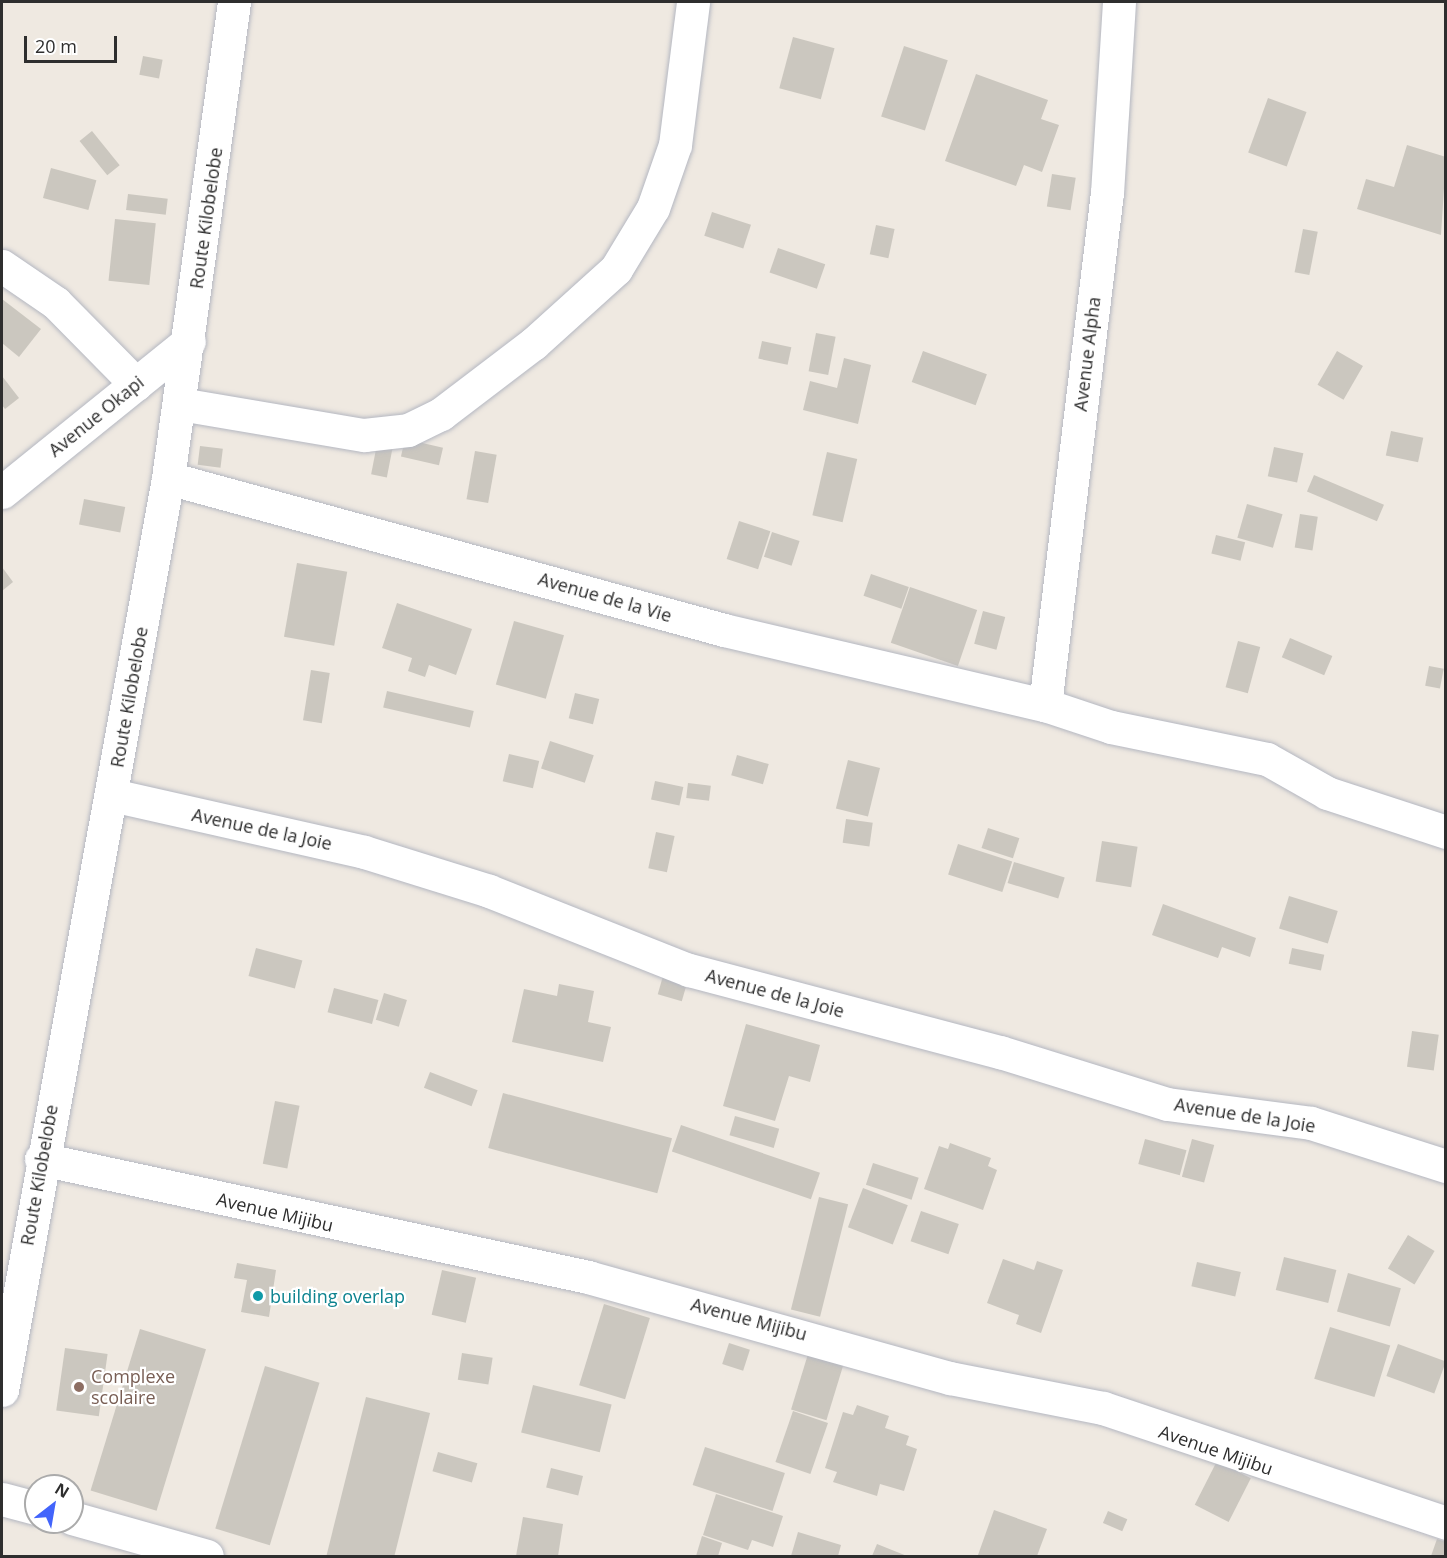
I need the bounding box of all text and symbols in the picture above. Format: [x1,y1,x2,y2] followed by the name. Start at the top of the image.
[27,24,120,62] scale bar
[35,34,77,58] text: 20 m
[185,146,227,290] street label: Route Kilobelobe
[1069,295,1105,413] street label: Avenue Alpha
[44,371,148,461] street label: Avenue Okapi
[536,568,674,626] street label: Avenue de la Vie
[106,625,152,769] street label: Route Kilobelobe
[190,804,334,854] street label: Avenue de la Joie
[703,964,847,1022] street label: Avenue de la Joie
[1173,1093,1317,1137] street label: Avenue de la Joie
[16,1103,62,1247] street label: Route Kilobelobe
[214,1188,336,1236] street label: Avenue Mijibu
[270,1285,405,1307] place label: building overlap
[251,1289,265,1303] marker: building overlap
[689,1293,809,1345] street label: Avenue Mijibu
[91,1366,175,1408] place label: Complexe scolaire
[72,1380,86,1394] marker: Complexe scolaire
[1156,1420,1276,1480] street label: Avenue Mijibu
[24,1474,84,1534] north arrow
[51,1478,73,1503] text: N

